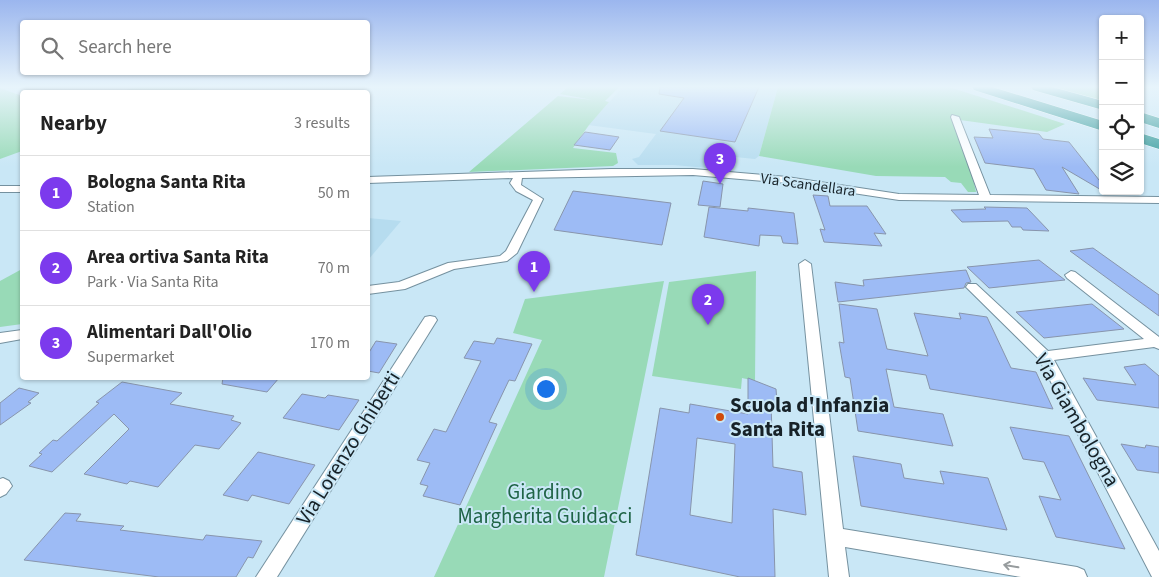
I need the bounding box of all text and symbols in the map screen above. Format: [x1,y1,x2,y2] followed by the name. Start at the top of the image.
[1099,15,1144,195] map controls
[1099,15,1144,60] button: +
[20,20,370,75] search box
[38,34,66,62] icon: search
[78,34,172,61] text: Search here
[1099,60,1144,105] button: −
[1099,105,1144,150] button: locate
[40,108,107,138] text: Nearby
[294,112,350,134] text: 3 results
[704,143,736,184] pin: 3
[1099,150,1144,195] button: layers
[759,168,857,202] street label: Via Scandellara
[87,169,246,196] text: Bologna Santa Rita
[52,182,60,204] text: 1
[318,182,350,204] text: 50 m
[87,196,135,218] text: Station
[87,244,269,271] text: Area ortiva Santa Rita
[518,251,550,292] pin: 1
[52,257,60,279] text: 2
[318,257,350,279] text: 70 m
[87,271,219,293] text: Park · Via Santa Rita
[692,284,724,325] pin: 2
[87,319,252,346] text: Alimentari Dall'Olio
[52,332,60,354] text: 3
[310,332,350,354] text: 170 m
[87,346,174,368] text: Supermarket
[1027,348,1127,492] street label: Via Giambologna
[289,365,407,531] street label: Via Lorenzo Ghiberti
[533,376,559,402] your location
[730,390,889,444] place label: Scuola d'Infanzia Santa Rita
[714,411,726,423] marker: Scuola d'Infanzia Santa Rita
[458,477,632,531] park label: Giardino Margherita Guidacci
[1004,561,1020,571] one-way arrow

